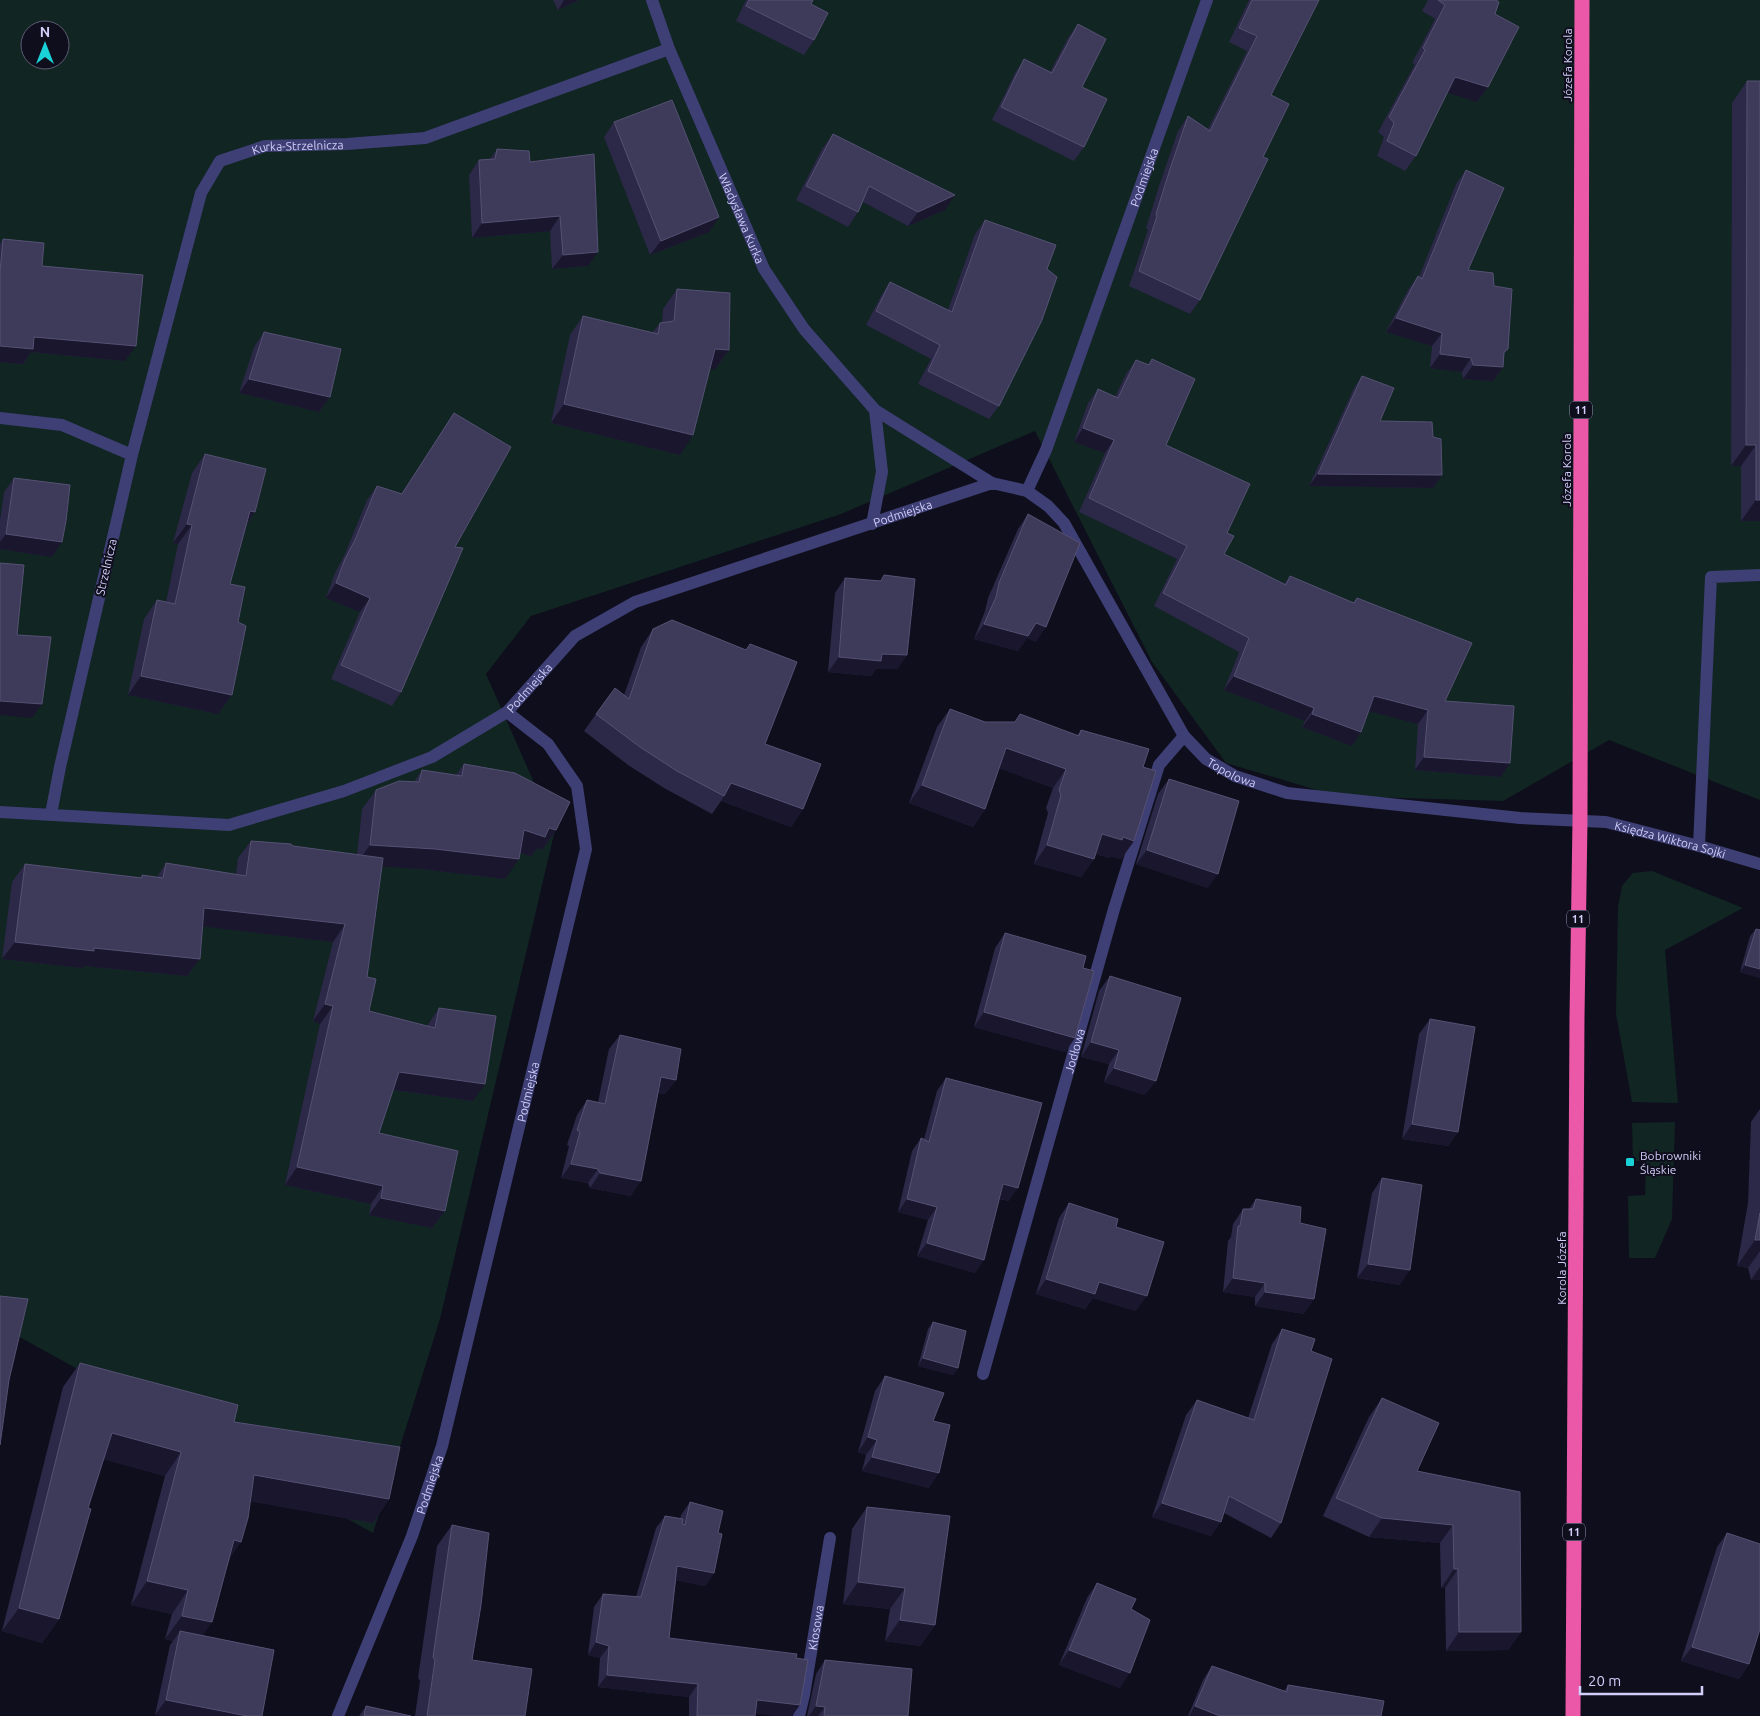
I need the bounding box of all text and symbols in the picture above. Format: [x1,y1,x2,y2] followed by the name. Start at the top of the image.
[20,20,70,70] north arrow
[40,24,50,40] text: N
[1561,28,1574,102] street label: Józefa Korola
[250,138,344,156] street label: Kurka-Strzelnicza
[1127,146,1160,208] street label: Podmiejska
[717,171,767,265] street label: Władysława Kurka
[1570,402,1592,418] road number: 11
[1560,433,1573,507] street label: Józefa Korola
[871,497,934,529] street label: Podmiejska
[93,537,119,597] street label: Strzelnicza
[504,660,554,715] street label: Podmiejska
[1205,755,1258,789] street label: Topolowa
[1613,818,1728,860] street label: Księdza Wiktora Sojki
[1567,911,1589,928] road number: 11
[1062,1027,1087,1074] street label: Jodłowa
[514,1060,541,1123] street label: Podmiejska
[1640,1149,1701,1176] place label: Bobrowniki Śląskie
[1624,1156,1636,1168] marker: Bobrowniki Śląskie
[1555,1231,1568,1305] street label: Korola Józefa
[413,1453,445,1516] street label: Podmiejska
[1563,1524,1585,1540] road number: 11
[805,1604,825,1651] street label: Kłosowa
[1580,1664,1702,1696] scale bar
[1588,1672,1621,1689] text: 20 m

